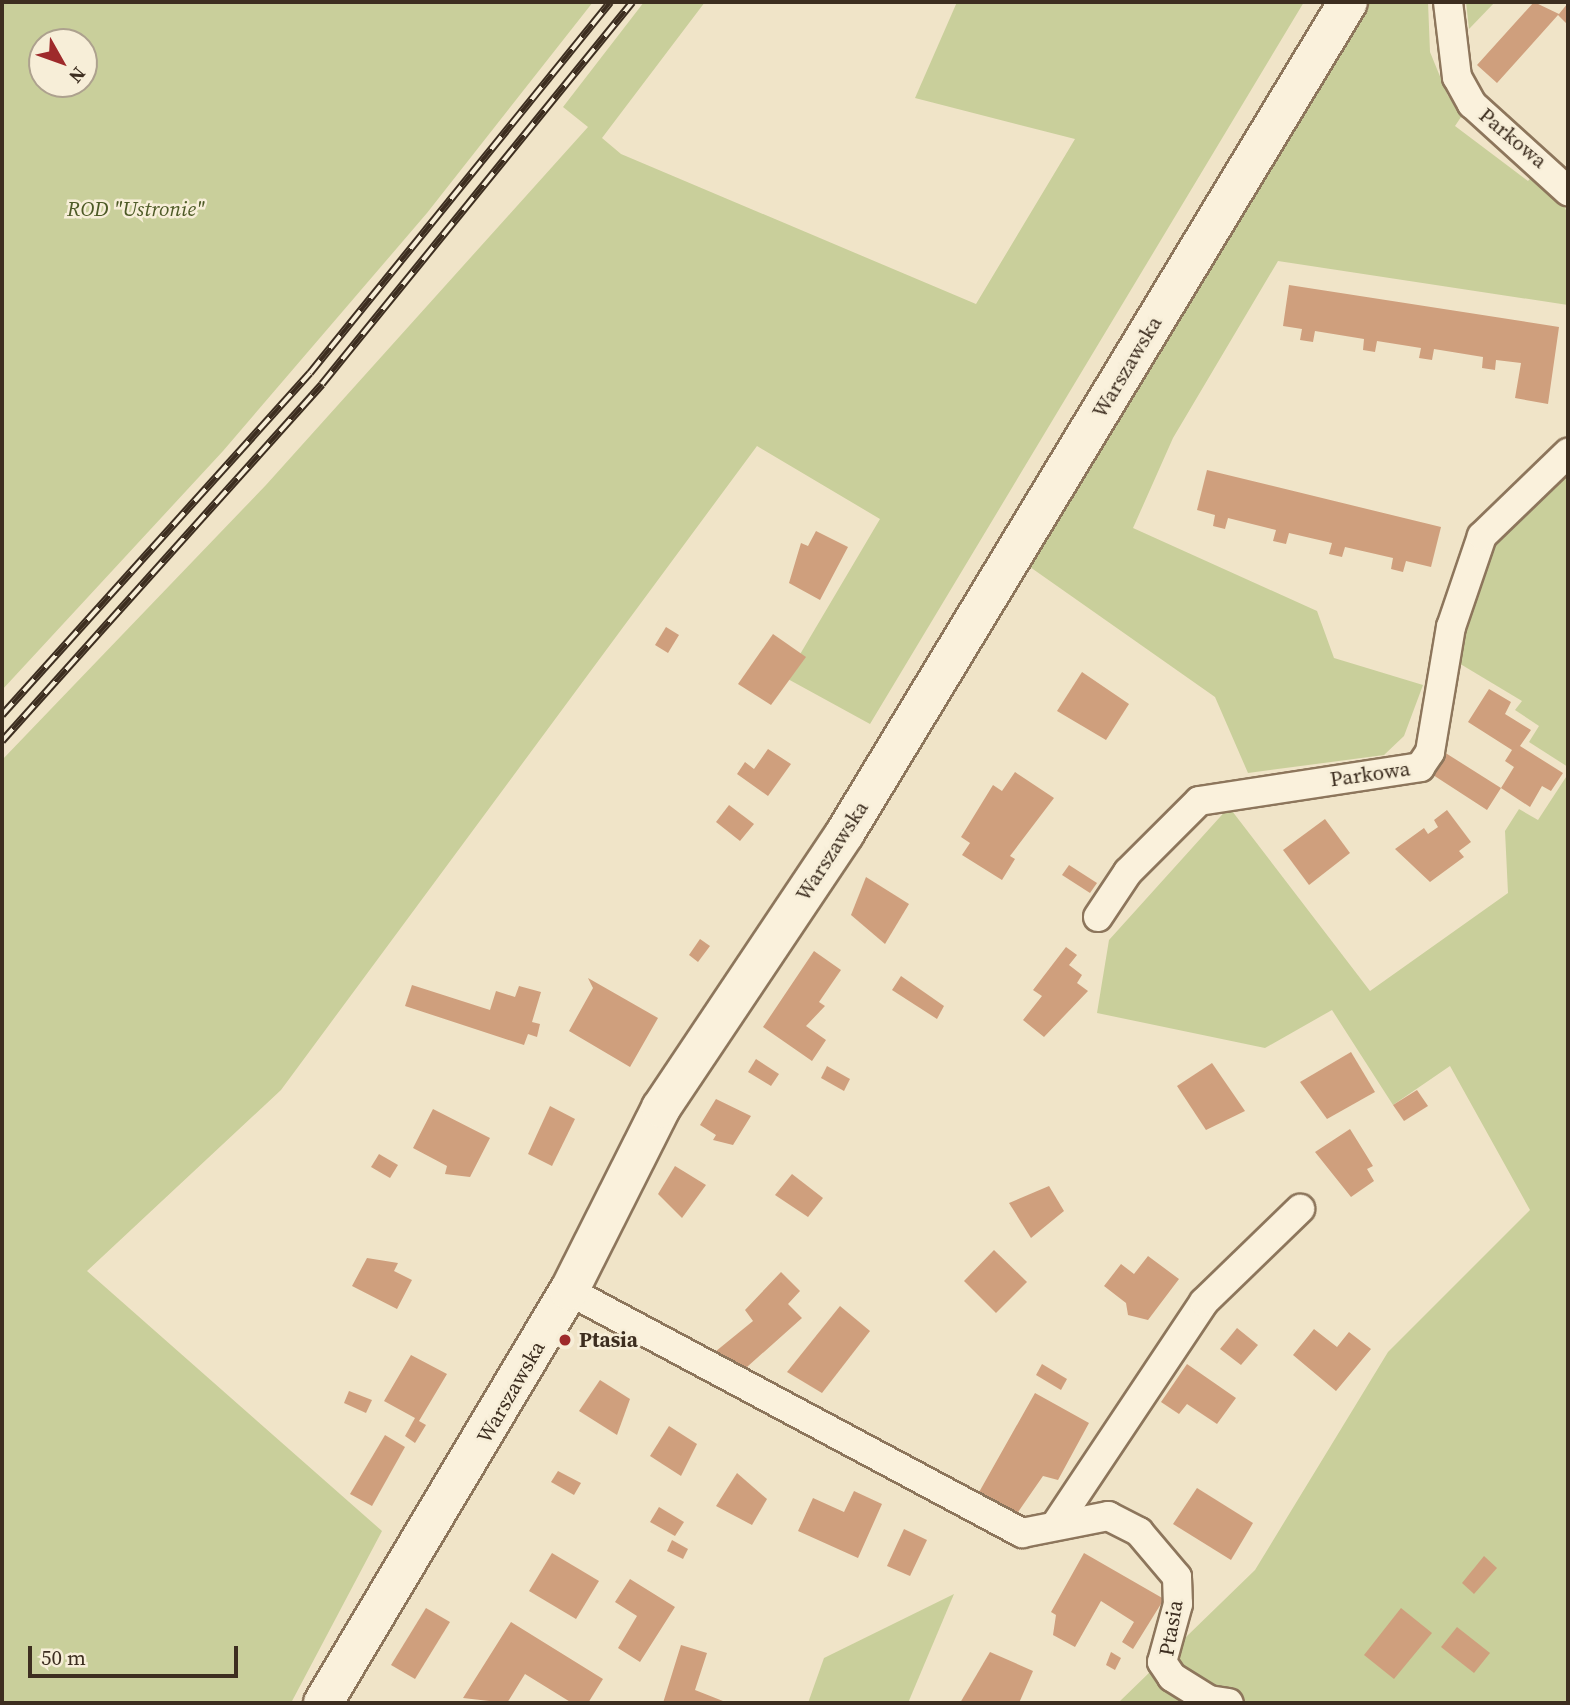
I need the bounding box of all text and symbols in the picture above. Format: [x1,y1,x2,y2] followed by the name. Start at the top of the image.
[28,28,98,98] north arrow
[63,62,92,89] text: N
[1474,102,1552,174] street label: Parkowa
[67,196,205,222] park label: ROD "Ustronie"
[1087,312,1167,422] street label: Warszawska
[1328,756,1412,792] street label: Parkowa
[790,796,874,906] street label: Warszawska
[579,1327,638,1353] place label: Ptasia
[557,1332,573,1348] marker: Ptasia
[472,1336,550,1448] street label: Warszawska
[1154,1598,1188,1658] street label: Ptasia
[32,1632,242,1676] scale bar
[41,1643,86,1672] text: 50 m

